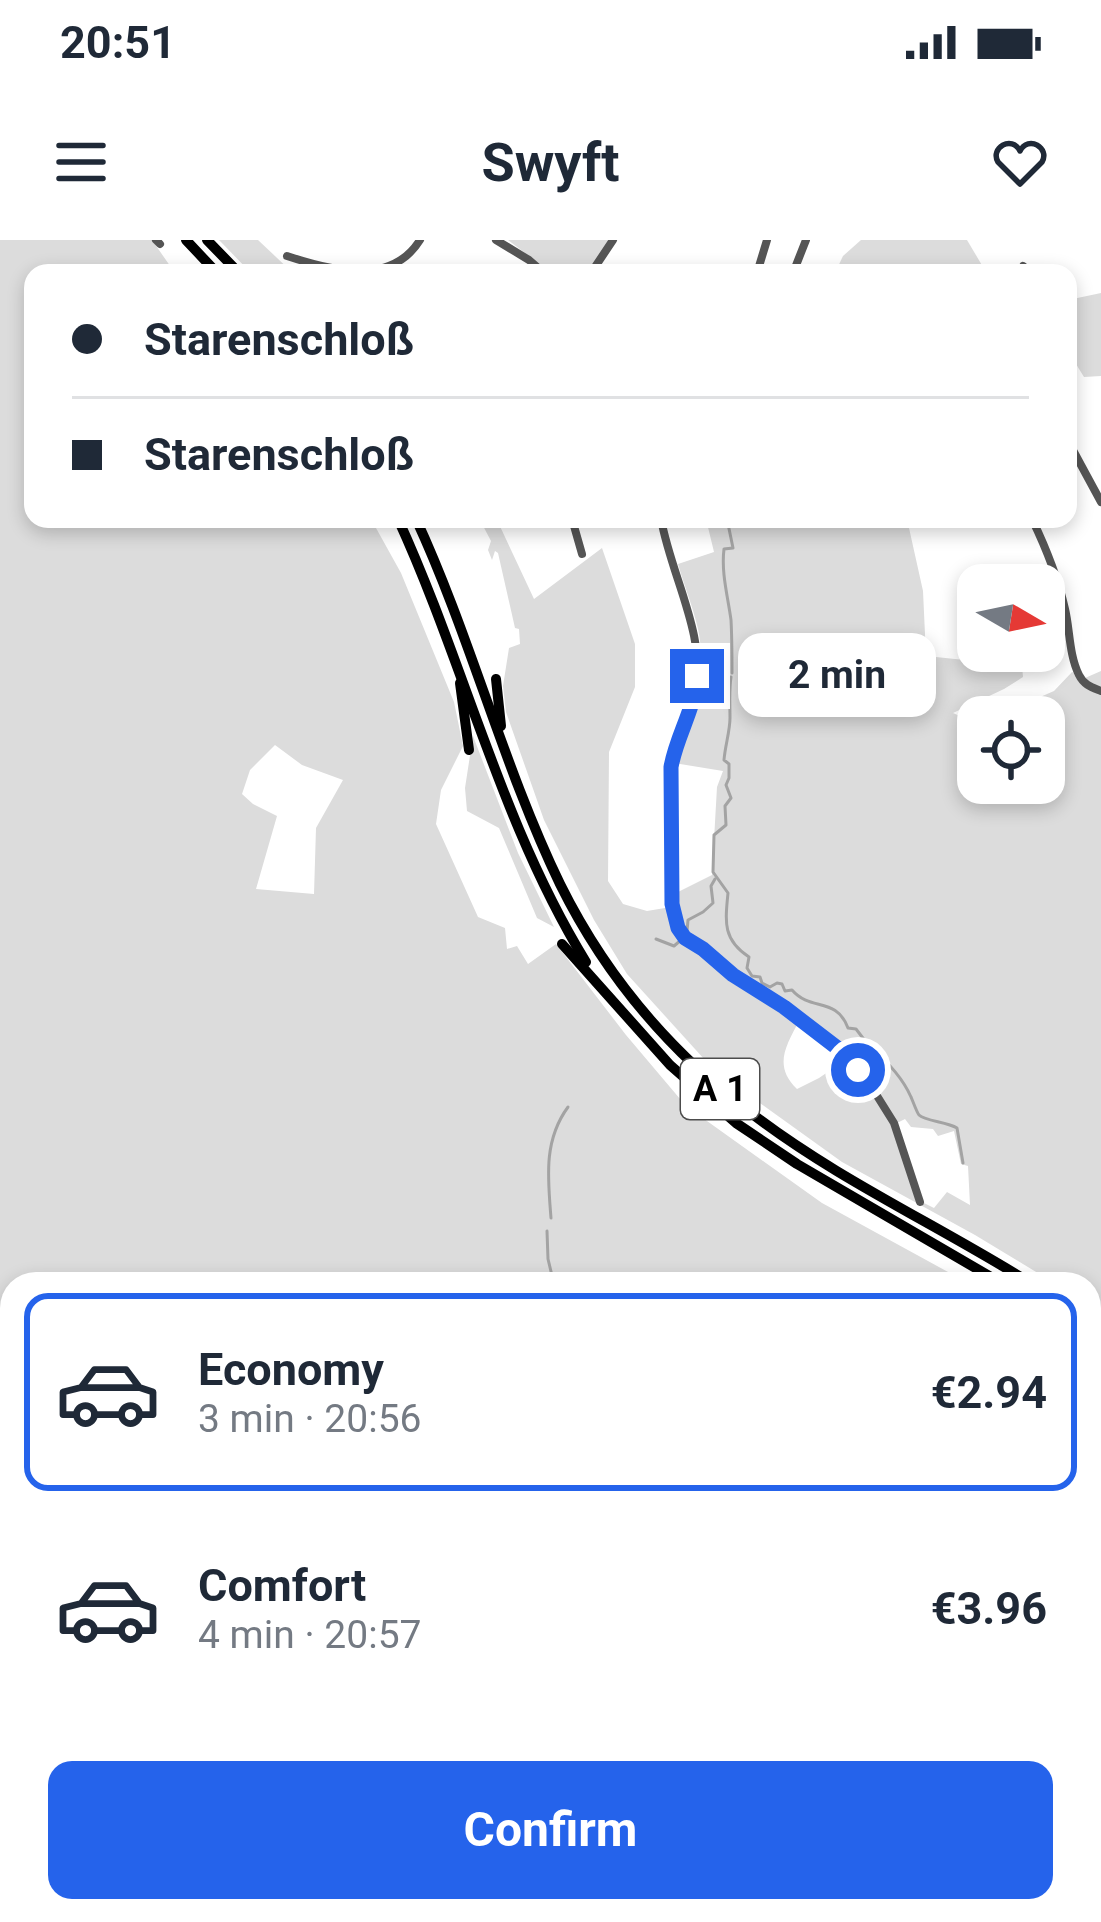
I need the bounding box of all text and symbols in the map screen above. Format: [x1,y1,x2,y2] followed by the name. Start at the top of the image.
[60,16,176,69] text: 20:51
[48,129,114,195] icon: menu
[987,129,1053,195] icon: heart
[481,131,620,194] text: Swyft
[144,313,414,366] text: Starenschloß
[144,428,414,481] text: Starenschloß
[957,564,1065,672] north arrow
[957,564,1065,804] map controls
[739,634,937,718] callout: 2 min
[670,649,724,703] route end
[788,652,886,698] text: 2 min
[957,696,1065,804] button: locate
[831,1043,885,1097] route start
[681,1059,759,1119] road number: A 1
[54,1338,162,1446] icon: car
[198,1343,384,1396] text: Economy
[931,1366,1047,1419] text: €2.94
[198,1396,421,1442] text: 3 min · 20:56
[54,1554,162,1662] icon: car
[198,1559,366,1612] text: Comfort
[931,1582,1047,1635] text: €3.96
[198,1612,421,1658] text: 4 min · 20:57
[48,1761,1053,1899] button: Confirm

